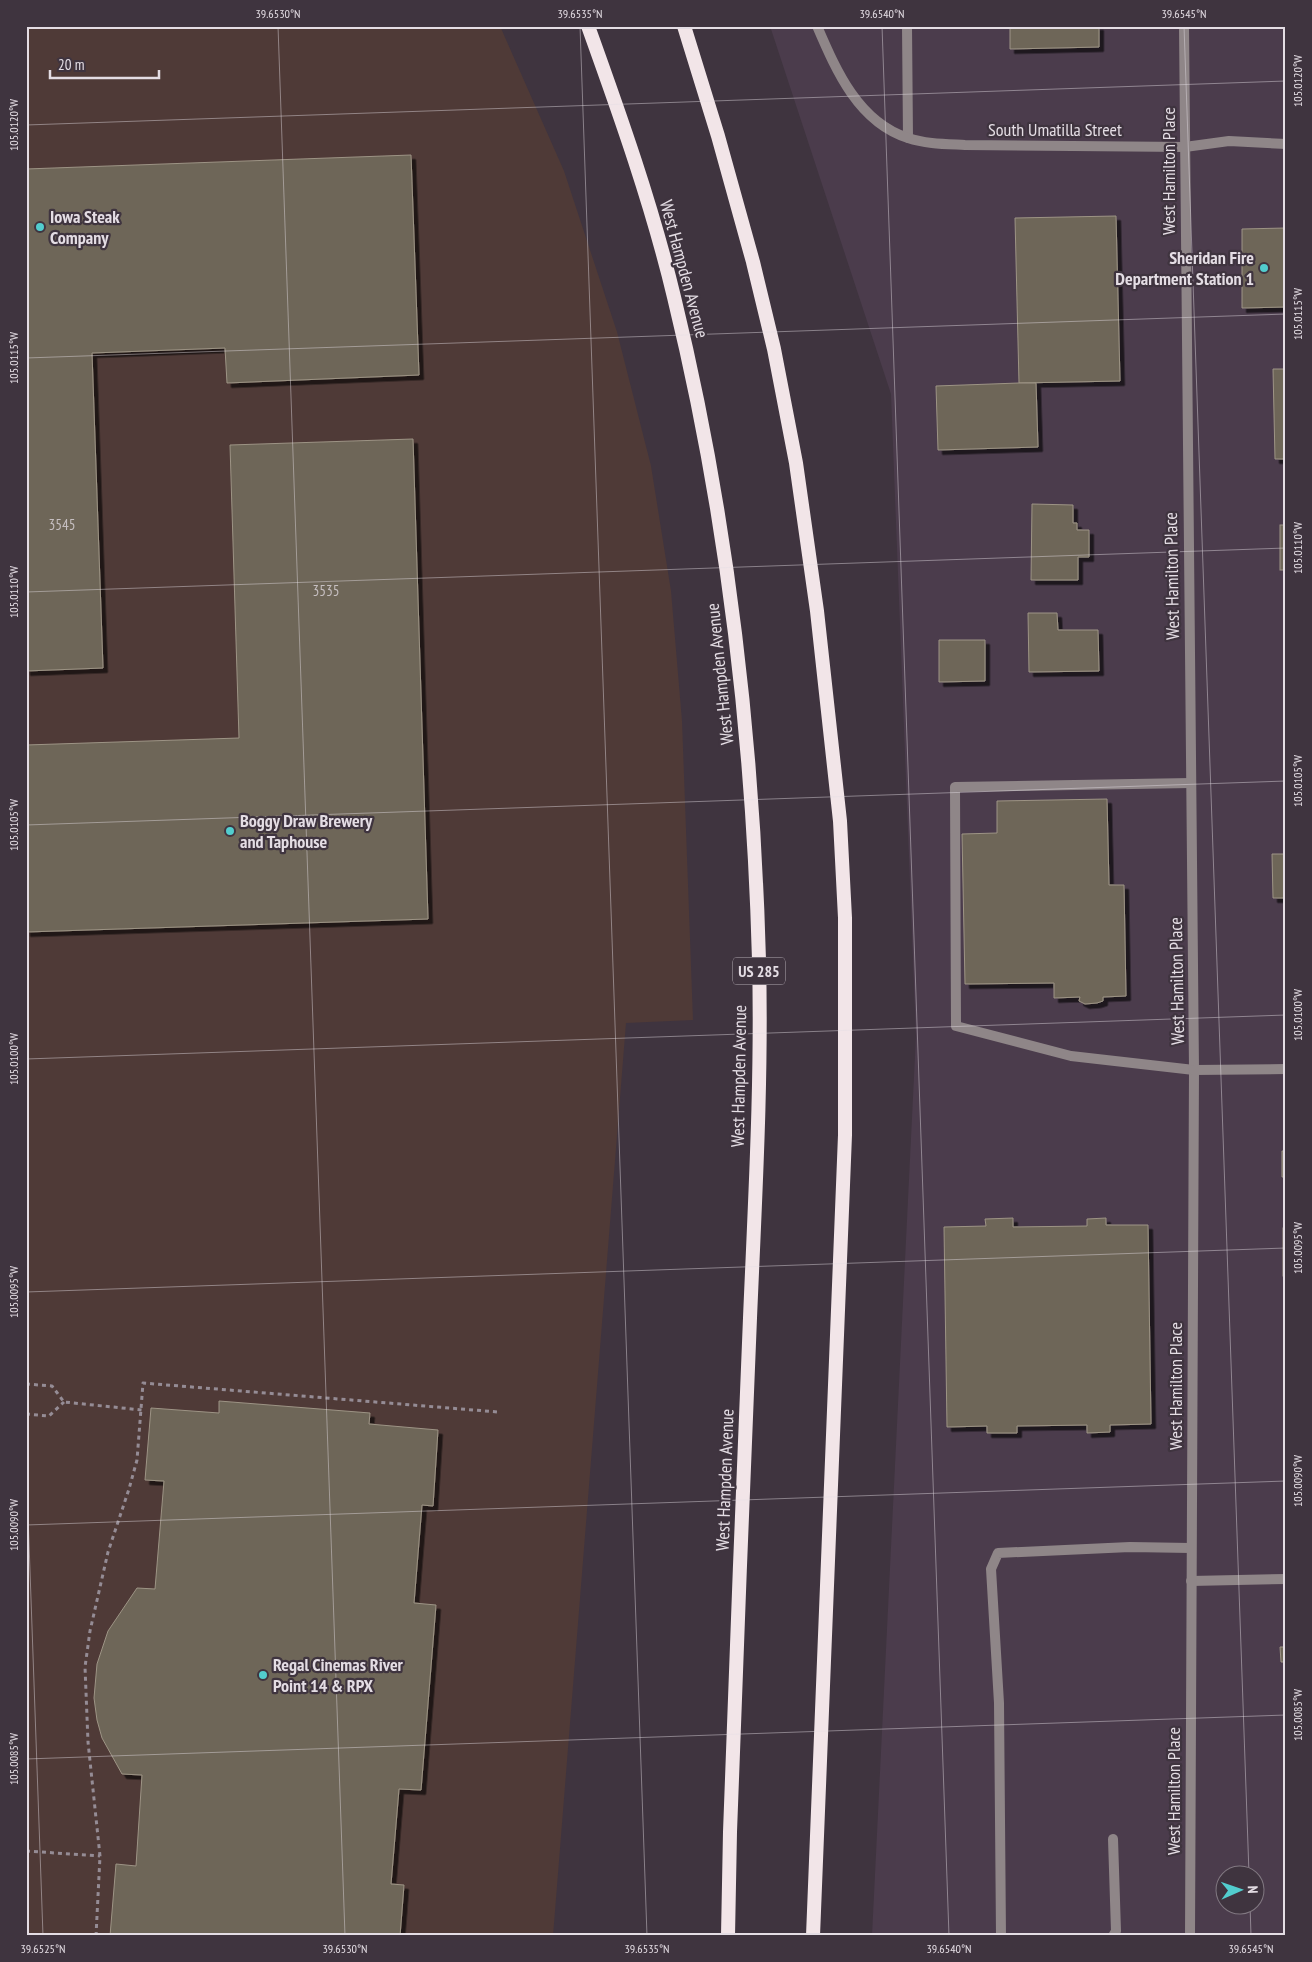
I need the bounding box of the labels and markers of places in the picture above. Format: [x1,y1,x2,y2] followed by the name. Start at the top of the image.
[50,205,120,249] place label: Iowa Steak Company
[34,221,46,233] marker: Iowa Steak Company
[1115,246,1254,290] place label: Sheridan Fire Department Station 1
[1258,262,1270,274] marker: Sheridan Fire Department Station 1
[240,809,373,853] place label: Boggy Draw Brewery and Taphouse
[224,825,236,837] marker: Boggy Draw Brewery and Taphouse
[273,1653,404,1697] place label: Regal Cinemas River Point 14 & RPX
[257,1669,269,1681] marker: Regal Cinemas River Point 14 & RPX

